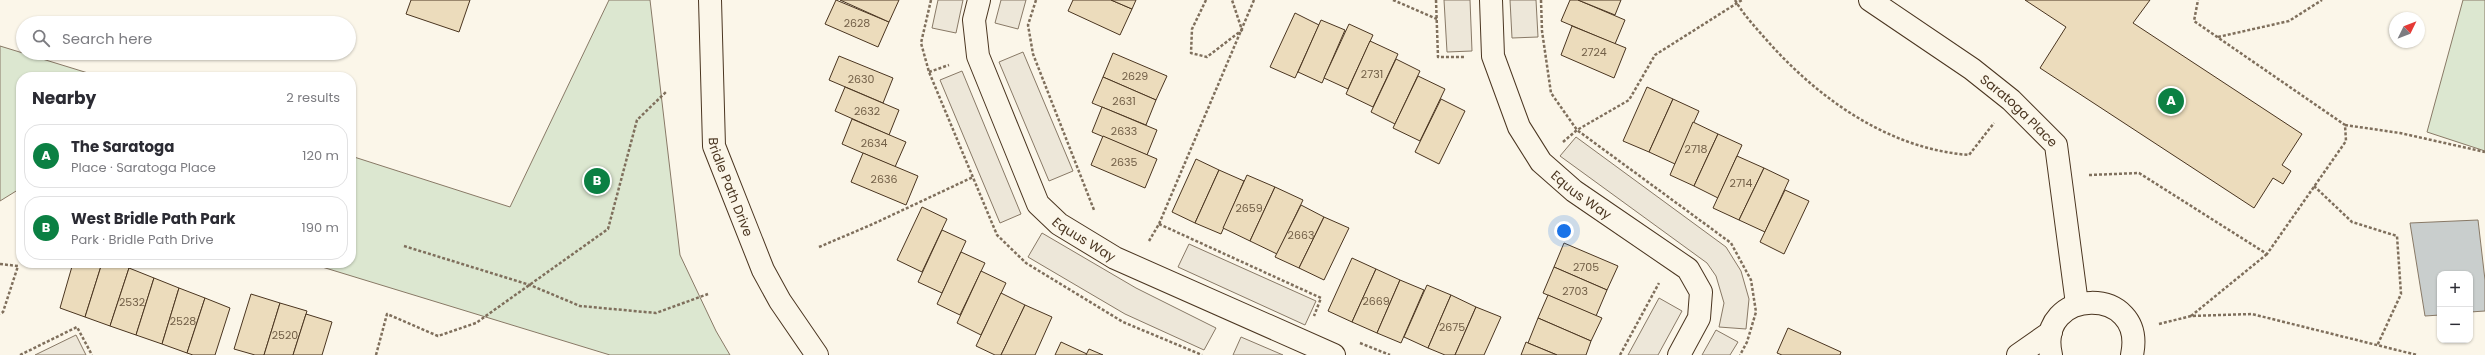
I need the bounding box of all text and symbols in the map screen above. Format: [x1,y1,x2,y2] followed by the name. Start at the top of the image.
[2389,12,2425,48] north arrow
[844,15,870,31] house number: 2628
[16,16,356,60] search box
[30,27,52,49] icon: search
[62,28,152,49] text: Search here
[1581,44,1607,60] house number: 2724
[1361,66,1383,82] house number: 2731
[1122,68,1148,84] house number: 2629
[1976,70,2062,152] street label: Saratoga Place
[848,71,874,87] house number: 2630
[32,86,96,110] text: Nearby
[2158,86,2184,116] pin: A
[286,88,340,107] text: 2 results
[1112,93,1136,109] house number: 2631
[854,103,880,119] house number: 2632
[1111,123,1137,139] house number: 2633
[861,135,887,151] house number: 2634
[71,136,174,157] text: The Saratoga
[704,137,758,239] street label: Bridle Path Drive
[1685,141,1707,157] house number: 2718
[41,146,51,165] text: A
[302,146,339,165] text: 120 m
[1111,154,1137,170] house number: 2635
[71,158,216,177] text: Place · Saratoga Place
[584,166,610,196] pin: B
[1547,166,1616,224] street label: Equus Way
[871,171,897,187] house number: 2636
[1730,175,1752,191] house number: 2714
[1235,200,1263,216] house number: 2659
[71,208,236,229] text: West Bridle Path Park
[1048,213,1120,267] street label: Equus Way
[42,218,50,237] text: B
[302,218,339,237] text: 190 m
[1554,221,1574,241] your location
[1288,227,1314,243] house number: 2663
[71,230,214,249] text: Park · Bridle Path Drive
[1573,259,1599,275] house number: 2705
[2437,271,2473,343] map controls
[2437,271,2473,307] button: +
[1562,283,1588,299] house number: 2703
[1362,293,1390,309] house number: 2669
[119,294,145,310] house number: 2532
[2437,307,2473,343] button: −
[170,313,196,329] house number: 2528
[1439,319,1465,335] house number: 2675
[272,327,298,343] house number: 2520

